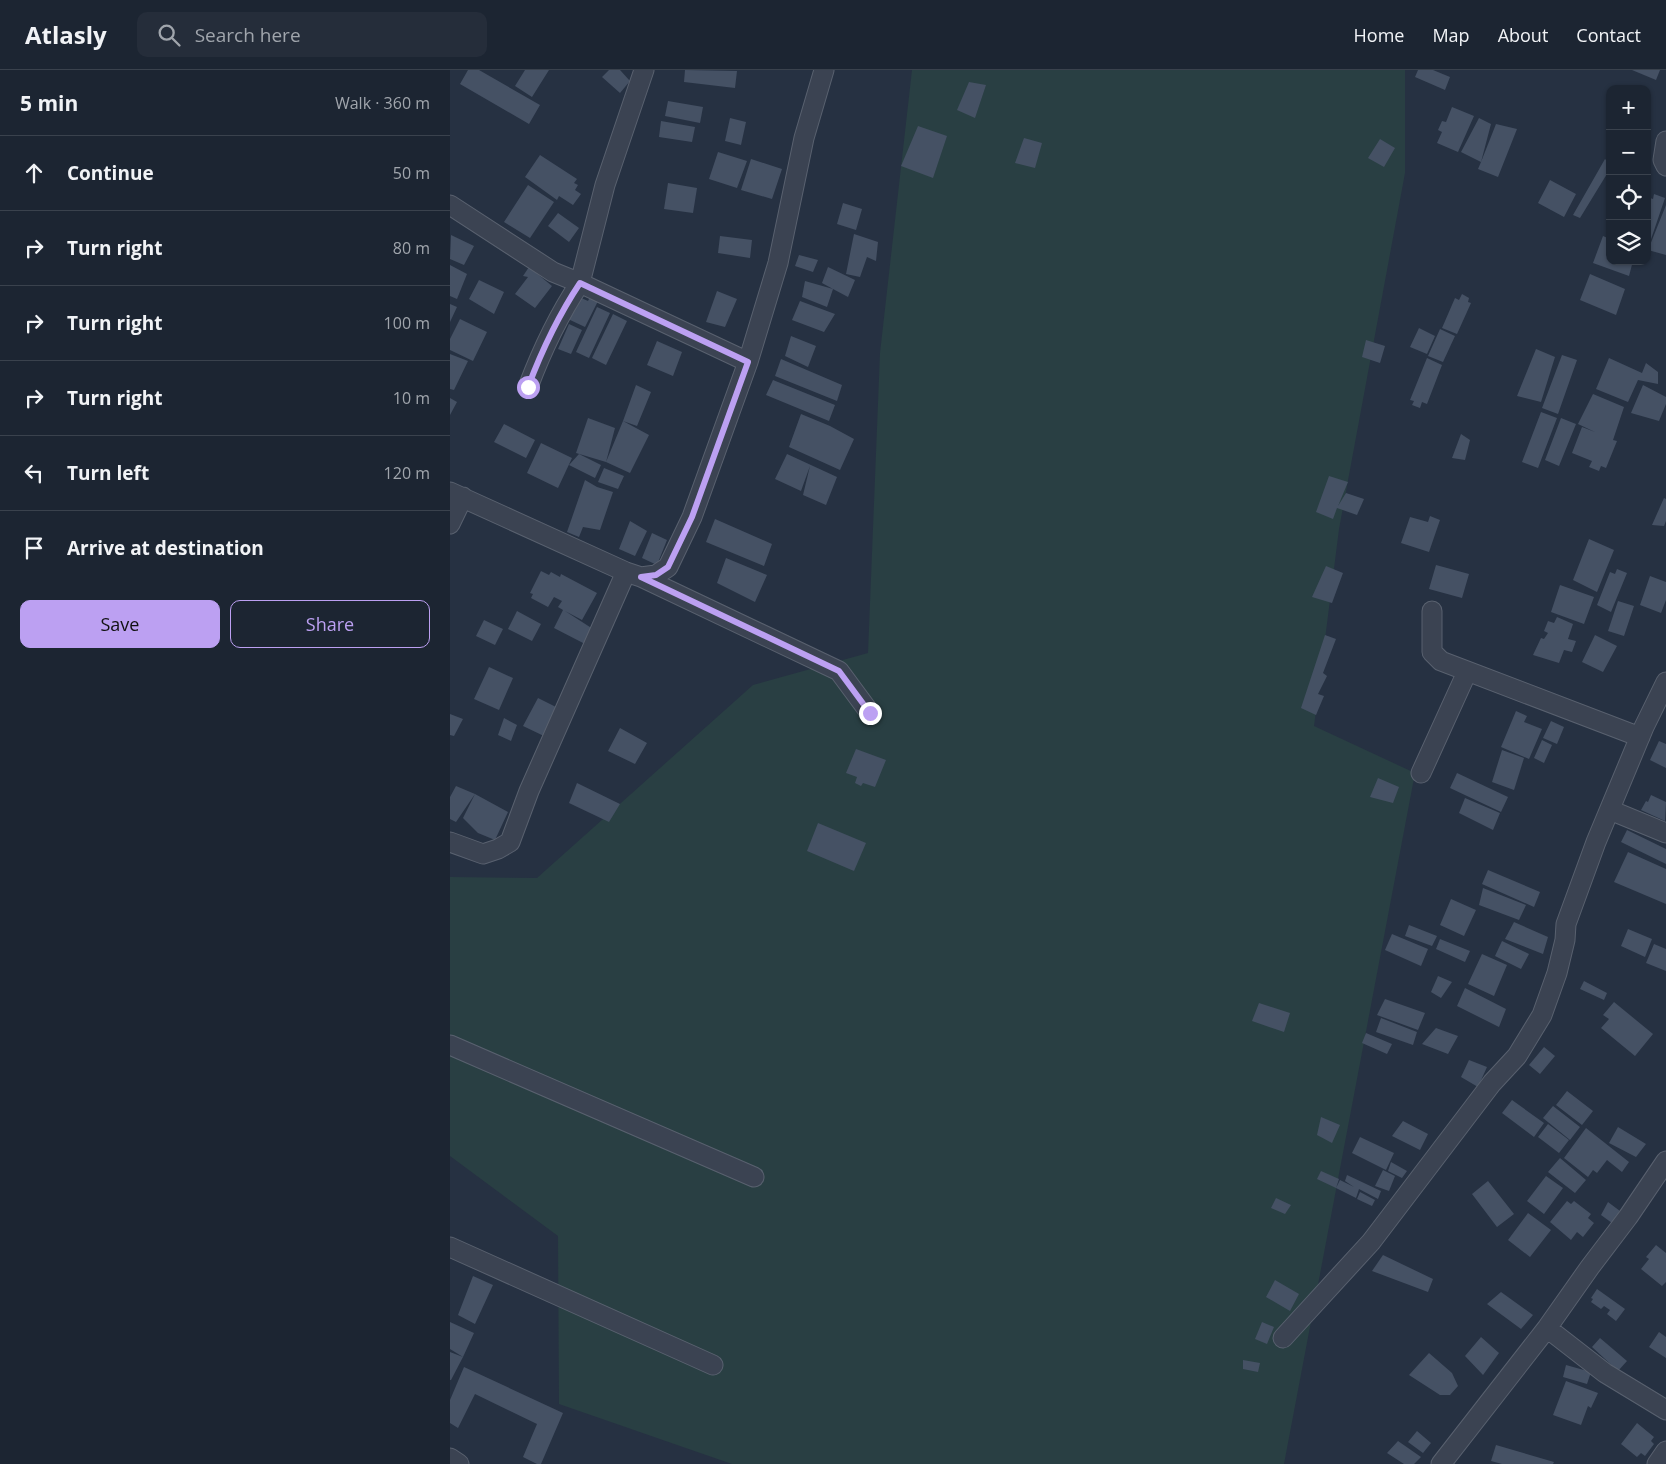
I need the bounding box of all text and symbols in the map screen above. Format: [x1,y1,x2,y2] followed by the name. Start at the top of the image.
[137,12,487,57] search box
[25,18,107,51] text: Atlasly
[155,21,183,49] icon: search
[195,22,301,48] text: Search here
[1354,23,1404,47] text: Home
[1432,23,1470,47] text: Map
[1498,23,1548,47] text: About
[1576,23,1641,47] text: Contact
[1606,85,1651,265] map controls
[1606,85,1651,130] button: +
[20,89,78,117] text: 5 min
[335,92,430,114] text: Walk · 360 m
[1606,130,1651,175] button: −
[20,159,48,187] icon: ahead
[67,160,154,186] text: Continue
[393,162,430,184] text: 50 m
[1606,175,1651,220] button: locate
[1606,220,1651,265] button: layers
[20,234,48,262] icon: right
[67,235,162,261] text: Turn right
[393,237,430,259] text: 80 m
[20,309,48,337] icon: right
[67,310,162,336] text: Turn right
[384,312,430,334] text: 100 m
[517,376,540,399] route start
[20,384,48,412] icon: right
[67,385,162,411] text: Turn right
[393,387,430,409] text: 10 m
[20,459,48,487] icon: left
[67,460,149,486] text: Turn left
[384,462,430,484] text: 120 m
[20,534,48,562] icon: arrive
[67,535,264,561] text: Arrive at destination
[20,600,220,648] button: Save
[230,600,430,648] button: Share
[859,702,882,725] route end

